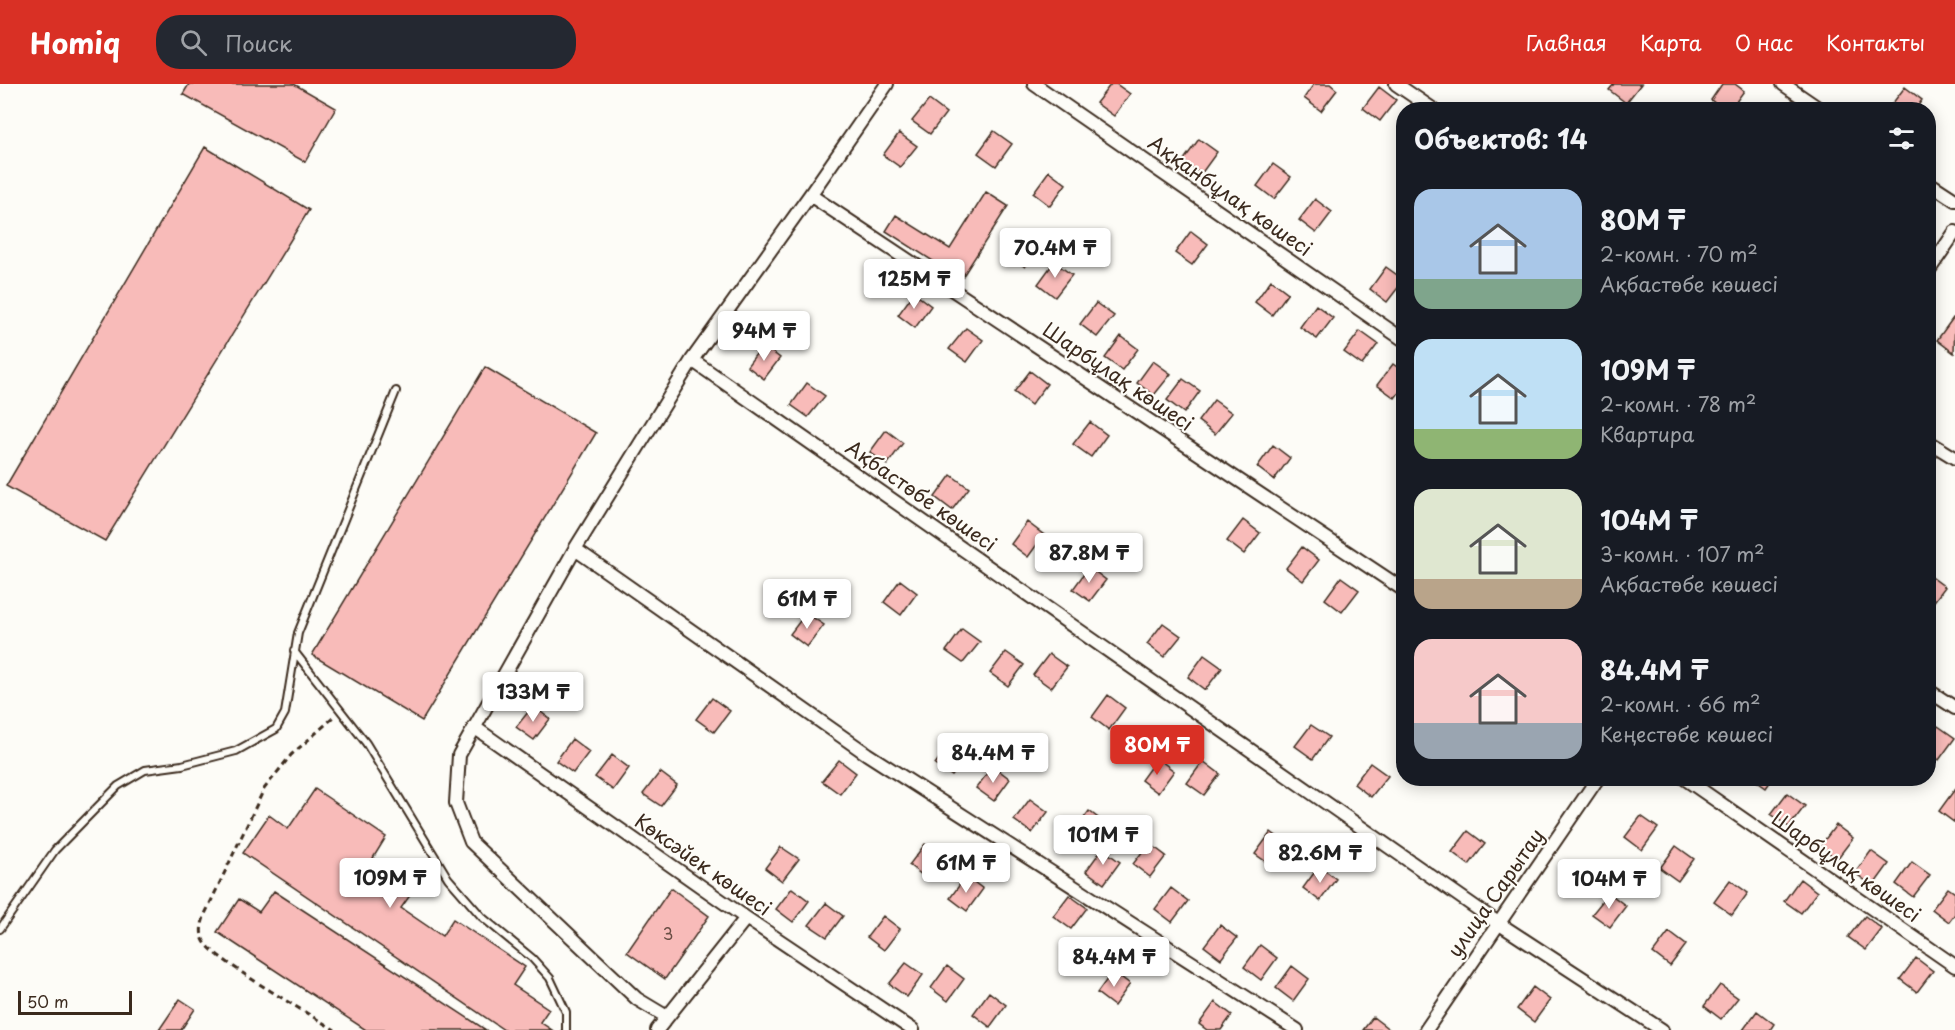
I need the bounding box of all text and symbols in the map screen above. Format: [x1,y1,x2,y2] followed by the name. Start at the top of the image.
[156,15,576,69] search box
[30,21,120,64] text: Homiq
[177,26,210,59] icon: search
[225,26,292,59] text: Поиск
[1526,26,1607,58] text: Главная
[1640,26,1702,58] text: Карта
[1735,26,1793,58] text: О нас
[1826,26,1925,58] text: Контакты
[1414,119,1588,158] text: Объектов: 14
[1885,122,1918,155] icon: filters
[1142,127,1319,263] street label: Аққанбұлақ көшесі
[1600,200,1685,239] text: 80M ₸
[1462,213,1534,285] icon: home
[1000,228,1110,279] pin: 70.4M ₸
[1014,232,1096,262] text: 70.4M ₸
[1600,239,1758,269] text: 2-комн. · 70 m²
[865,259,963,310] pin: 125M ₸
[878,263,950,293] text: 125M ₸
[1600,269,1778,299] text: Ақбастөбе көшесі
[722,311,806,362] pin: 94M ₸
[732,315,796,345] text: 94M ₸
[1037,315,1200,438] street label: Шарбұлақ көшесі
[1600,350,1695,389] text: 109M ₸
[1462,363,1534,435] icon: home
[1600,389,1756,419] text: 2-комн. · 78 m²
[1600,419,1694,449] text: Квартира
[840,432,1003,559] street label: Ақбастөбе көшесі
[1600,500,1697,539] text: 104M ₸
[1462,513,1534,585] icon: home
[1034,533,1144,584] pin: 87.8M ₸
[1049,537,1129,567] text: 87.8M ₸
[1600,539,1765,569] text: 3-комн. · 107 m²
[1600,569,1778,599] text: Ақбастөбе көшесі
[765,579,849,630] pin: 61M ₸
[777,583,837,613] text: 61M ₸
[1600,650,1708,689] text: 84.4M ₸
[1462,663,1534,735] icon: home
[484,672,582,723] pin: 133M ₸
[496,676,570,706] text: 133M ₸
[1600,689,1761,719] text: 2-комн. · 66 m²
[1600,719,1773,749] text: Кеңестөбе көшесі
[1115,725,1199,776] pin: 80M ₸
[1124,729,1190,759] text: 80M ₸
[938,733,1048,784] pin: 84.4M ₸
[951,737,1035,767] text: 84.4M ₸
[1766,803,1927,929] street label: Шарбұлақ көшесі
[629,806,778,923] street label: Көксәйек көшесі
[1054,815,1152,866] pin: 101M ₸
[1068,819,1138,849] text: 101M ₸
[1439,822,1551,963] street label: улица Сарытау
[1265,833,1375,884] pin: 82.6M ₸
[1278,837,1362,867] text: 82.6M ₸
[924,843,1008,894] pin: 61M ₸
[936,847,996,877] text: 61M ₸
[341,858,439,909] pin: 109M ₸
[1560,859,1658,910] pin: 104M ₸
[354,862,426,892] text: 109M ₸
[1572,863,1646,893] text: 104M ₸
[663,921,673,945] house number: 3
[1059,937,1169,988] pin: 84.4M ₸
[1072,941,1156,971] text: 84.4M ₸
[18,988,132,1016] scale bar
[27,989,68,1013] text: 50 m

